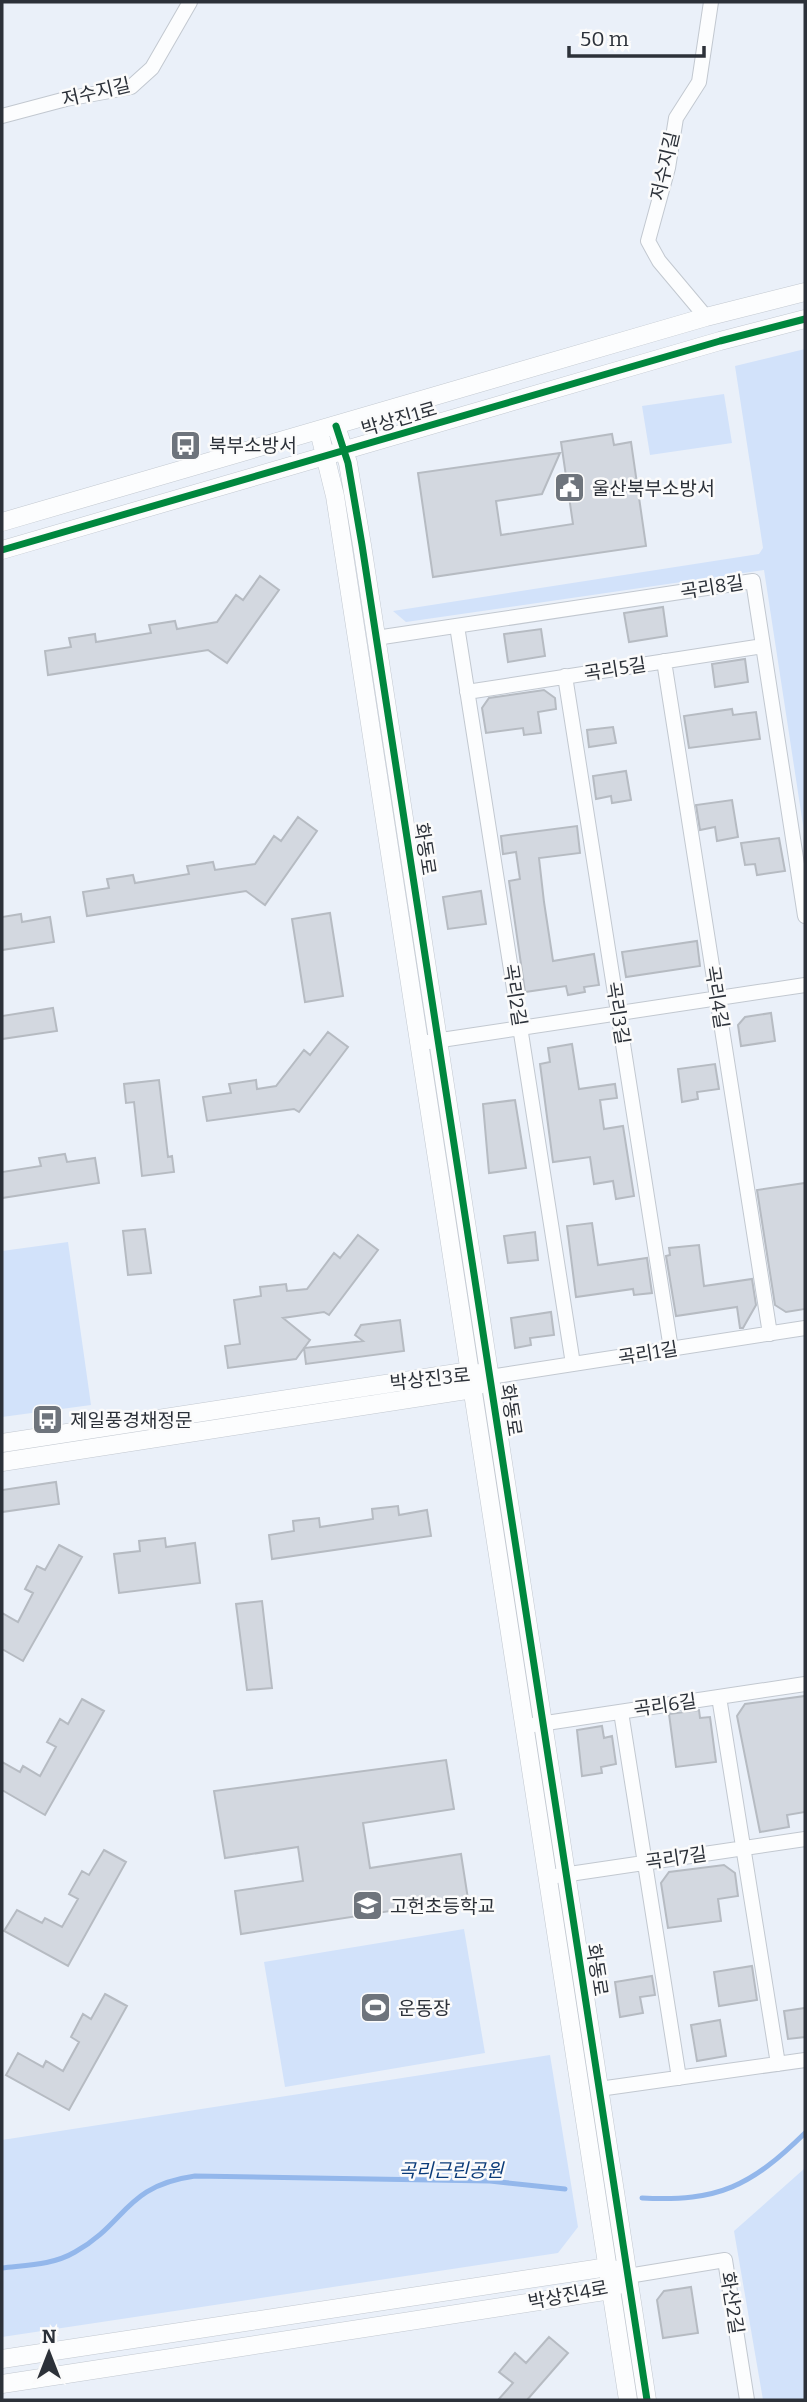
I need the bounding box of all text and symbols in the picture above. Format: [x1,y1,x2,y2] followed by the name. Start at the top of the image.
[569,14,704,58] scale bar
[580,26,629,52] text: 50 m
[59,73,133,111] street label: 저수지길
[646,129,684,203] street label: 저수지길
[359,397,439,441] street label: 박상진1로
[169,428,203,462] bus stop icon: 북부소방서
[209,434,296,457] place label: 북부소방서
[552,471,586,505] public building icon: 울산북부소방서
[592,477,714,500] place label: 울산북부소방서
[679,571,745,603] street label: 곡리8길
[582,653,648,685] street label: 곡리5길
[410,821,440,877] street label: 화동로
[499,962,531,1028] street label: 곡리2길
[701,964,733,1030] street label: 곡리4길
[602,980,634,1046] street label: 곡리3길
[616,1337,680,1369] street label: 곡리1길
[389,1363,471,1395] street label: 박상진3로
[496,1382,526,1438] street label: 화동로
[30,1403,64,1437] bus stop icon: 제일풍경채정문
[70,1409,192,1432] place label: 제일풍경채정문
[632,1689,698,1721] street label: 곡리6길
[644,1842,708,1874] street label: 곡리7길
[350,1889,384,1923] school or university icon: 고헌초등학교
[390,1895,495,1918] place label: 고헌초등학교
[582,1942,612,1998] street label: 화동로
[358,1991,392,2025] sports icon: 운동장
[398,1997,450,2020] place label: 운동장
[399,2159,505,2182] park label: 곡리근린공원
[716,2270,748,2336] street label: 화산2길
[526,2276,610,2314] street label: 박상진4로
[14,2318,84,2388] north arrow
[42,2325,57,2348] text: N

